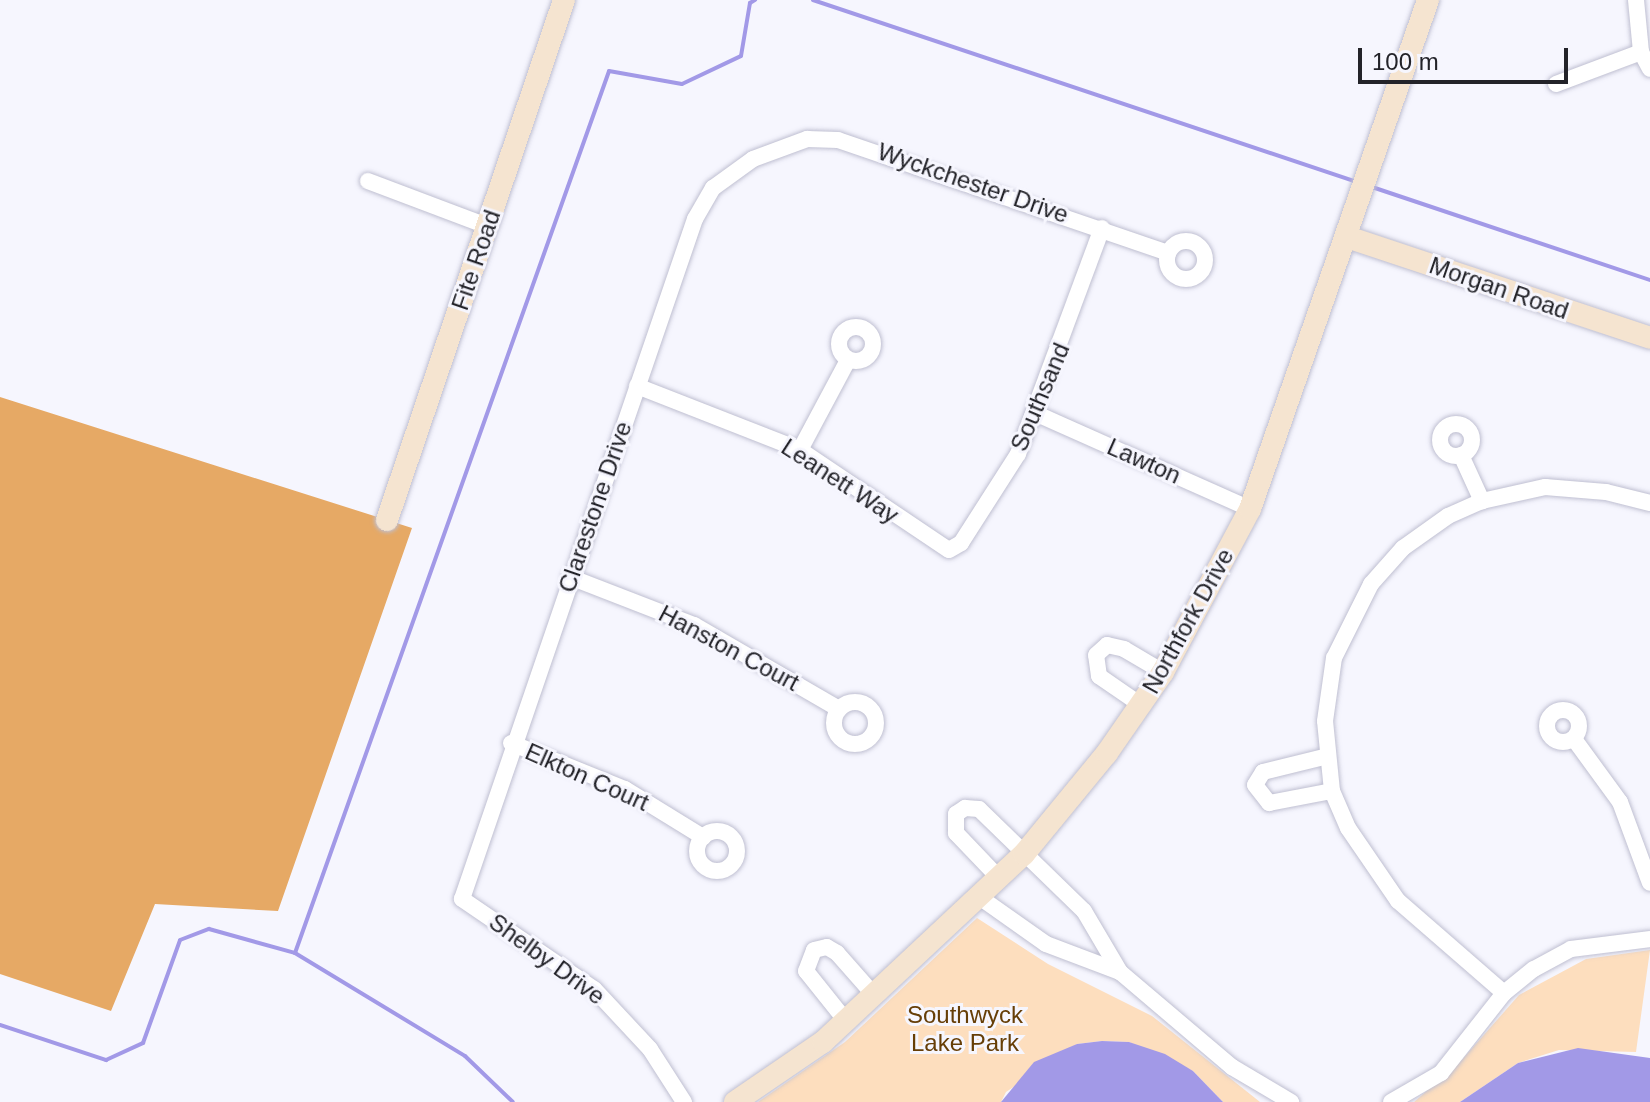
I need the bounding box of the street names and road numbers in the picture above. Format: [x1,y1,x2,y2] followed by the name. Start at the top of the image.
[874,137,1072,229] street label: Wyckchester Drive
[445,206,507,314] street label: Fite Road
[1426,251,1572,325] street label: Morgan Road
[1004,339,1076,455] street label: Southsand
[552,418,638,596] street label: Clarestone Drive
[776,432,904,530] street label: Leanett Way
[1103,432,1185,490] street label: Lawton
[1136,543,1240,699] street label: Northfork Drive
[654,599,804,697] street label: Hanston Court
[521,737,653,817] street label: Elkton Court
[484,907,610,1011] street label: Shelby Drive

